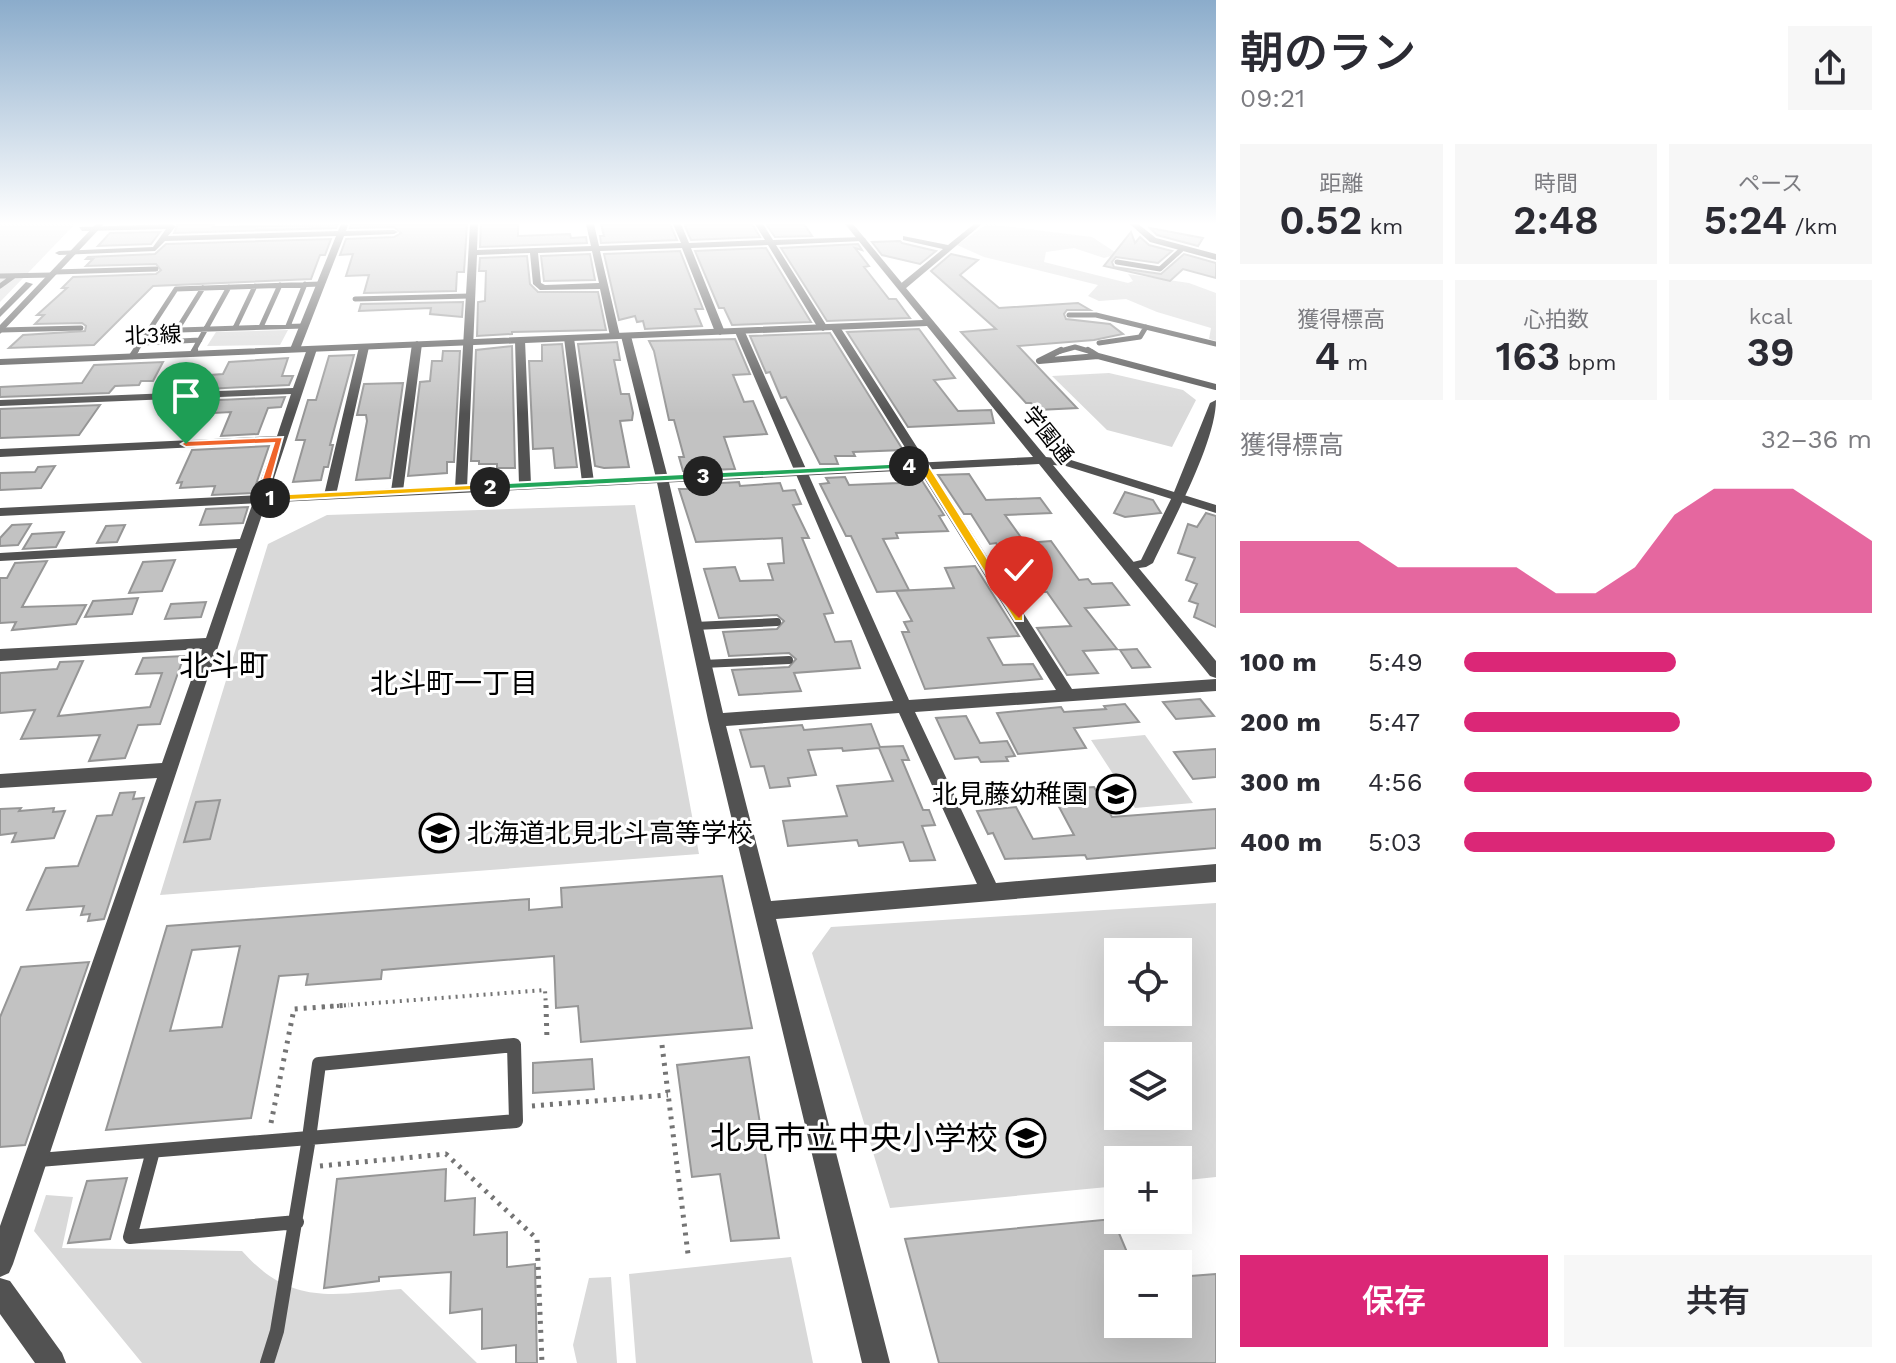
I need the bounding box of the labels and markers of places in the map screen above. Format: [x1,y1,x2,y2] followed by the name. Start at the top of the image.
[152,362,220,444] pin
[889,446,929,486] pin: 4
[683,456,723,496] pin: 3
[470,467,510,507] pin: 2
[250,478,290,518] pin: 1
[985,536,1053,618] pin
[1095,773,1137,815] school or university icon: 北見藤幼稚園
[932,779,1088,809] place label: 北見藤幼稚園
[418,812,460,854] school or university icon: 北海道北見北斗高等学校
[467,818,753,848] place label: 北海道北見北斗高等学校
[1005,1117,1047,1159] school or university icon: 北見市立中央小学校
[710,1119,998,1157] place label: 北見市立中央小学校

